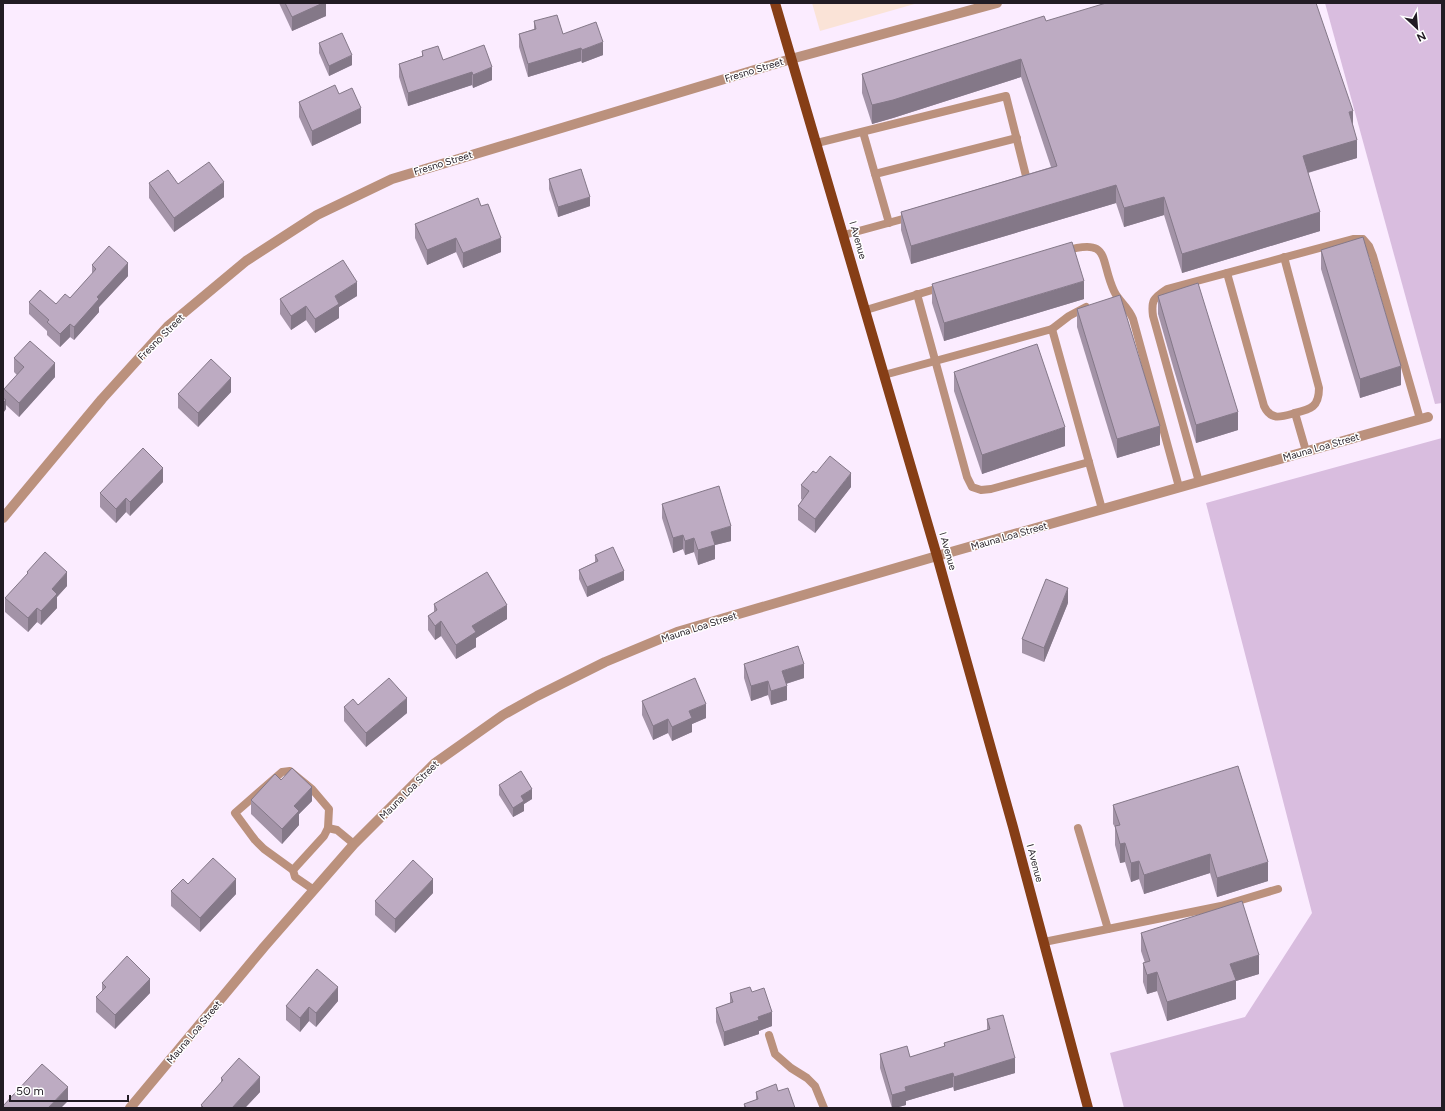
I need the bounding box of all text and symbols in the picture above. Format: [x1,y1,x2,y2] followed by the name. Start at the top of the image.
[1397,8,1437,48] north arrow
[1414,29,1428,44] text: N
[723,55,785,85] street label: Fresno Street
[412,148,474,178] street label: Fresno Street
[846,219,870,261] street label: I Avenue
[135,311,187,363] street label: Fresno Street
[1281,430,1361,464] street label: Mauna Loa Street
[969,519,1049,553] street label: Mauna Loa Street
[936,530,960,572] street label: I Avenue
[659,609,739,645] street label: Mauna Loa Street
[377,757,442,822] street label: Mauna Loa Street
[1024,842,1046,884] street label: I Avenue
[164,997,224,1066] street label: Mauna Loa Street
[10,1077,128,1103] scale bar
[16,1084,44,1098] text: 50 m

